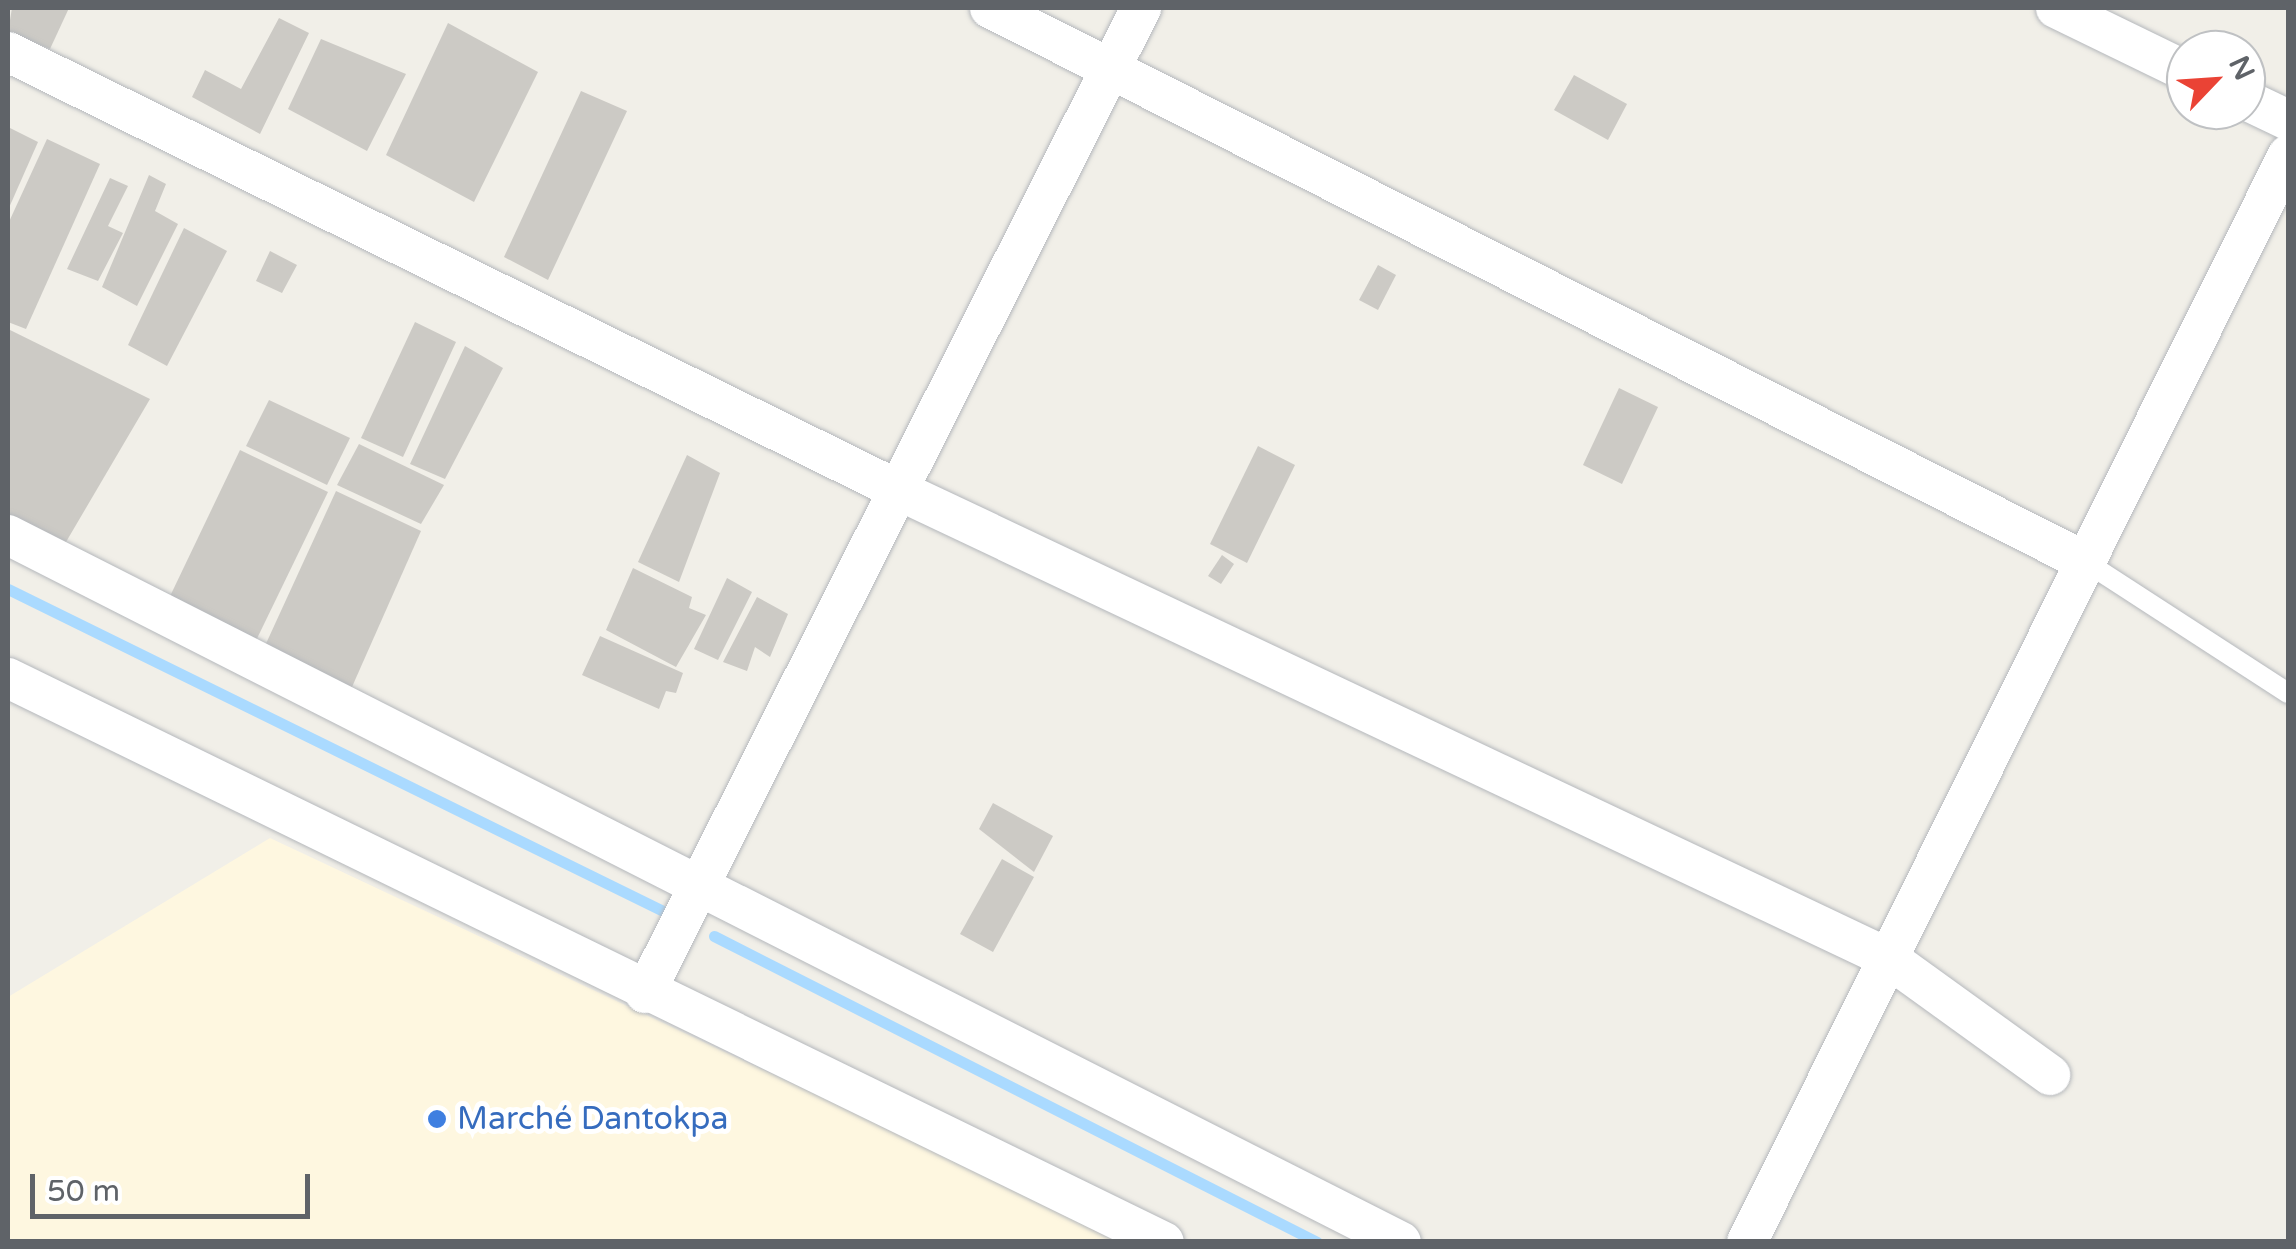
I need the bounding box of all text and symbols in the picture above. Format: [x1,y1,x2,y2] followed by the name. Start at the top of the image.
[2166,30,2266,130] north arrow
[2221,51,2262,86] text: N
[457,1100,729,1138] place label: Marché Dantokpa
[426,1108,448,1130] marker: Marché Dantokpa
[35,1154,315,1216] scale bar
[47,1173,120,1210] text: 50 m

